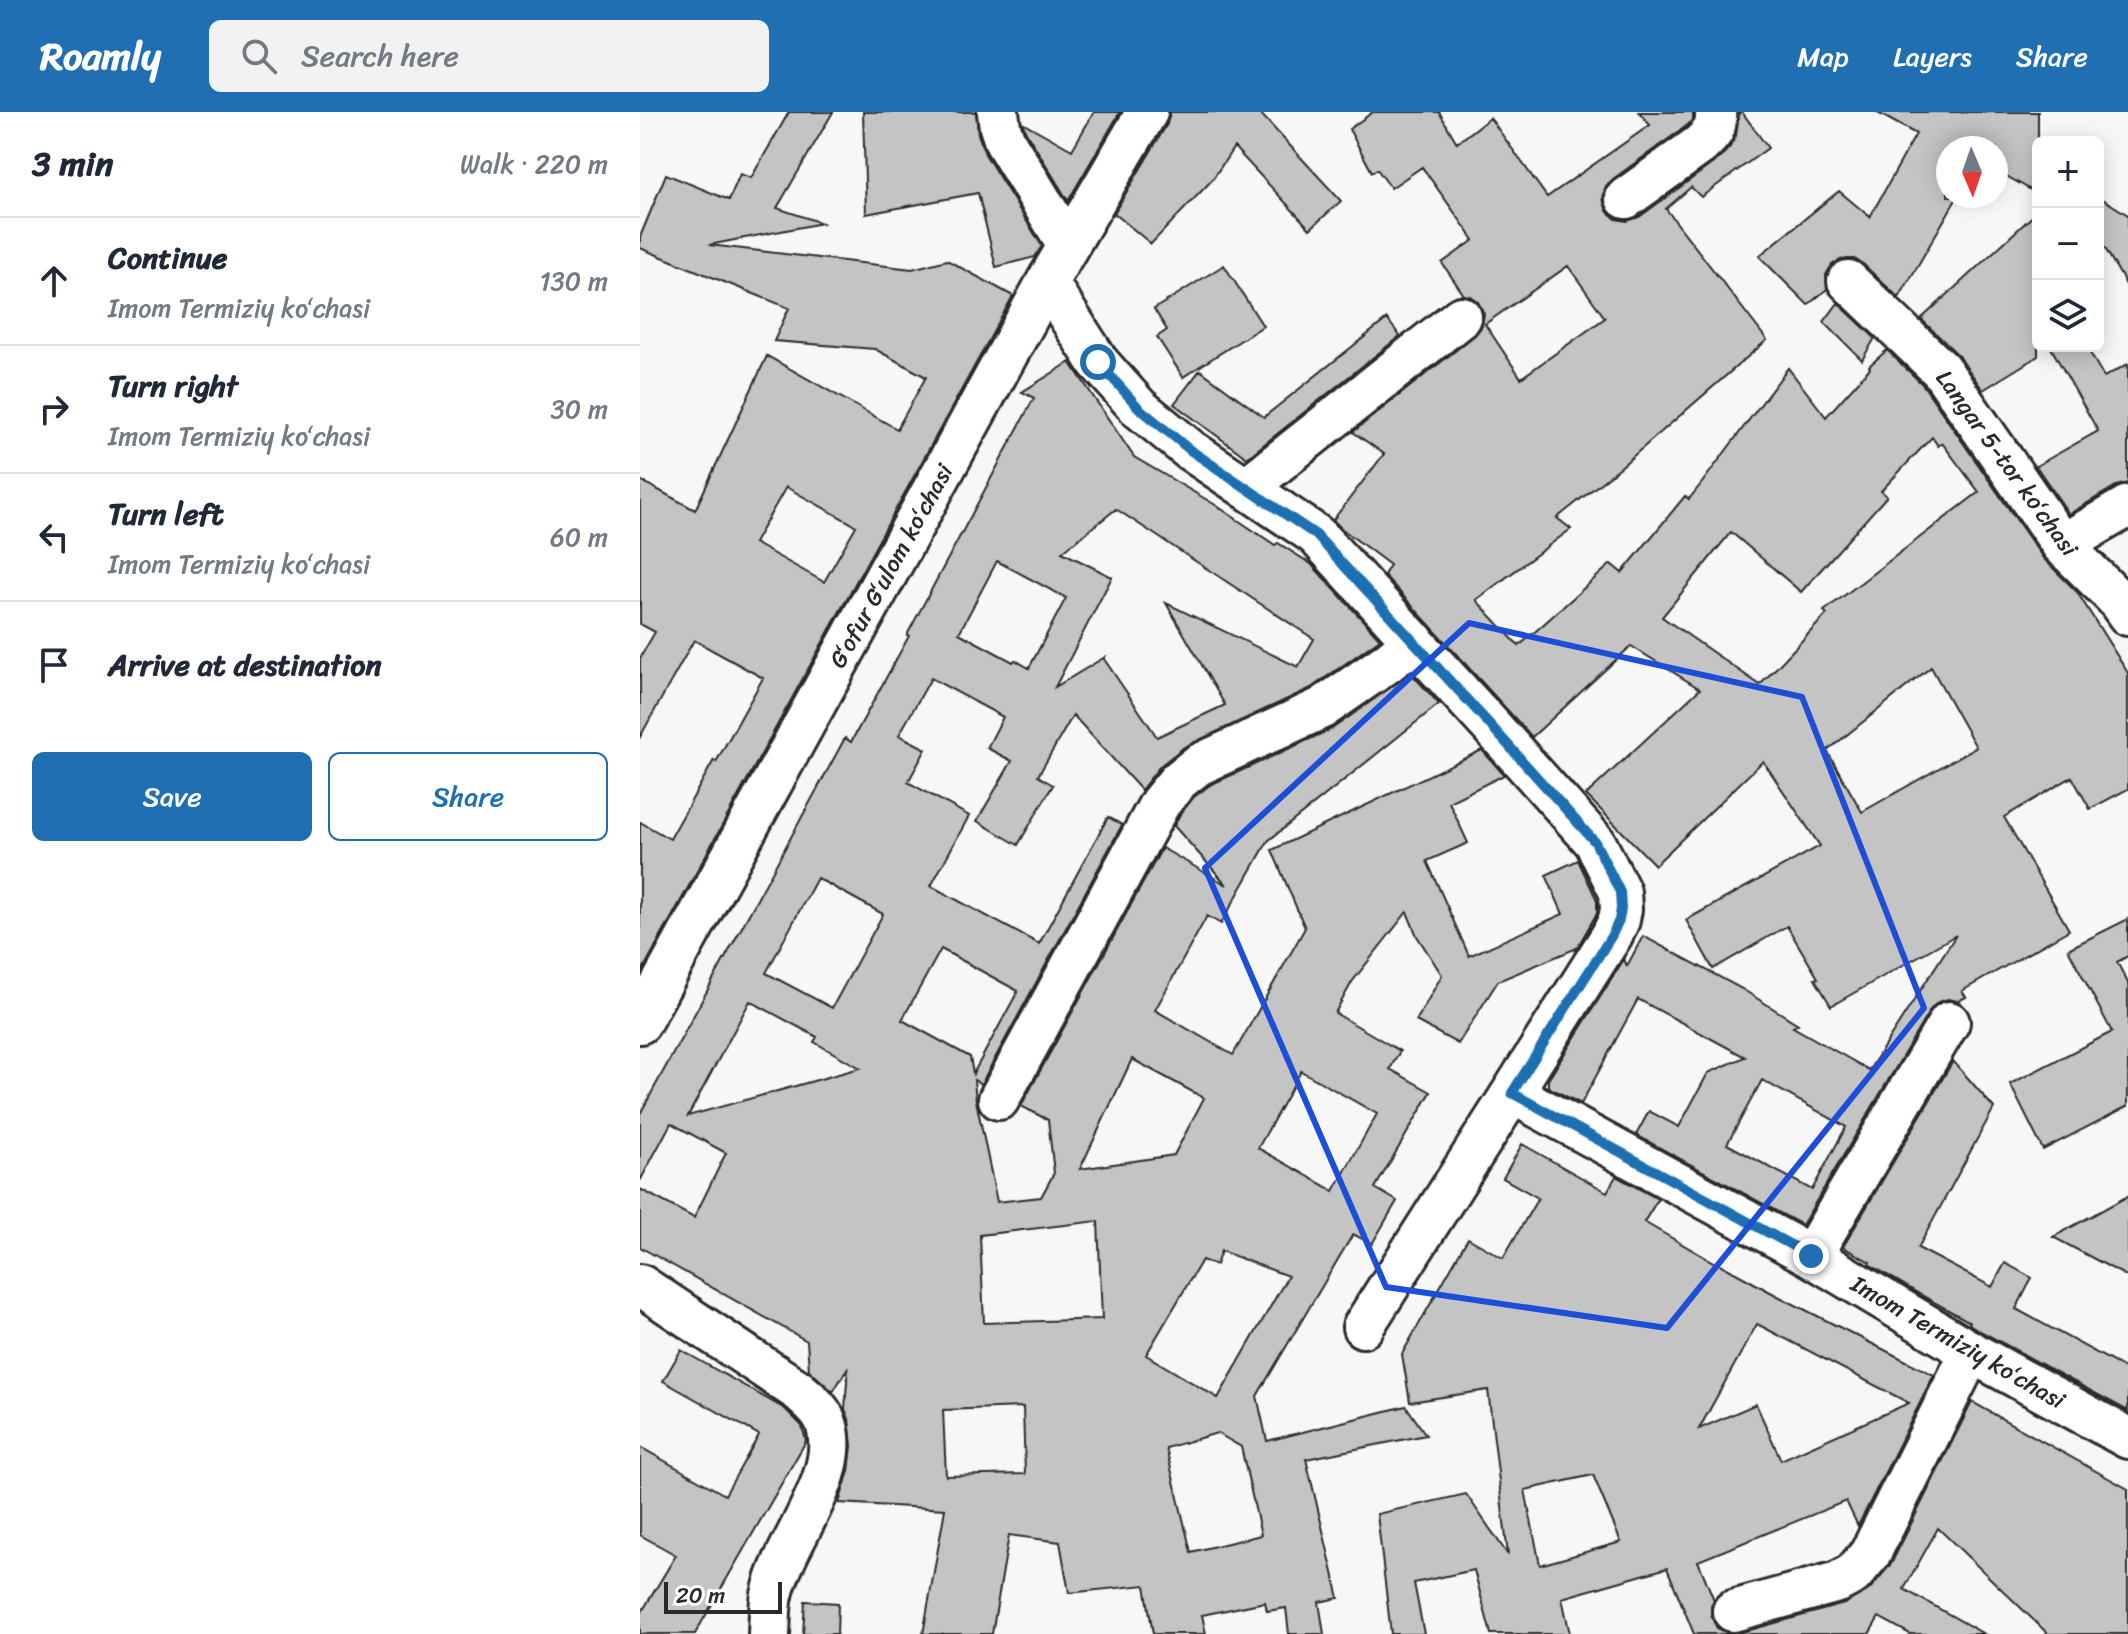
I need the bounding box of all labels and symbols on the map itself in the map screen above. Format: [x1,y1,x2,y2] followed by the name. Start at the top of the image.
[1936,136,2008,208] north arrow
[1080,344,1116,380] route start
[1925,361,2090,567] street label: Langar 5-tor koʻchasi
[817,455,965,676] street label: Gʻofur Gʻulom koʻchasi
[1793,1238,1829,1274] route end
[1842,1263,2074,1421] street label: Imom Termiziy koʻchasi
[664,1578,782,1614] scale bar

